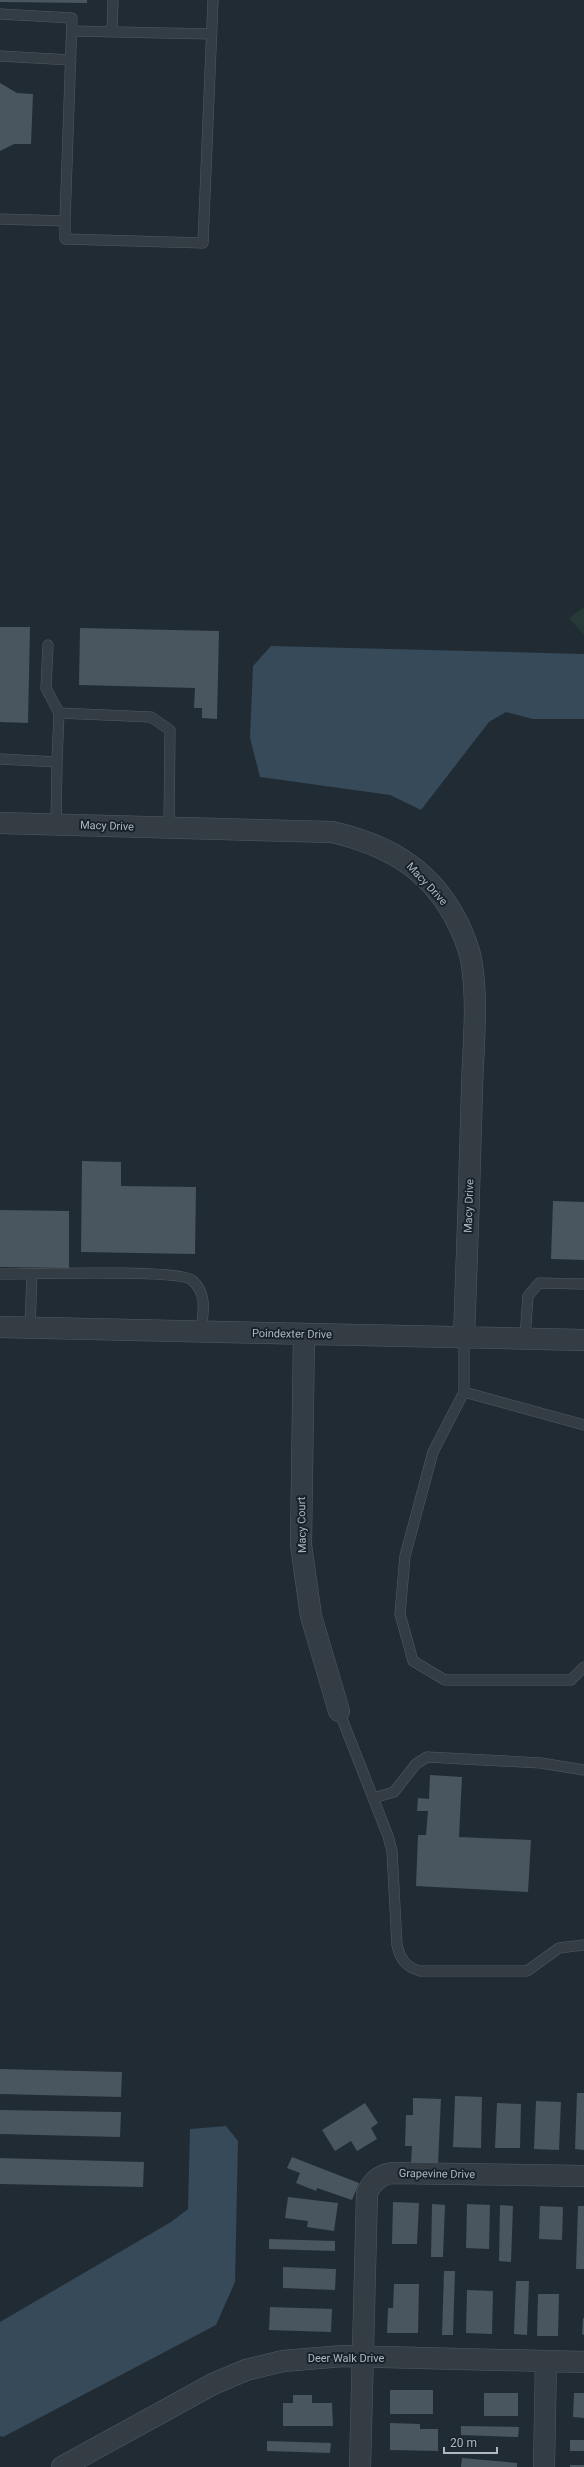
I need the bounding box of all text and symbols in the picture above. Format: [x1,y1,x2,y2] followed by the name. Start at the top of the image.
[80,819,134,833] street label: Macy Drive
[404,860,450,908] street label: Macy Drive
[462,1179,476,1233] street label: Macy Drive
[252,1327,332,1341] street label: Poindexter Drive
[295,1496,309,1553] street label: Macy Court
[399,2167,475,2181] street label: Grapevine Drive
[308,2352,384,2365] street label: Deer Walk Drive
[444,2429,497,2455] scale bar
[450,2436,477,2450] text: 20 m

